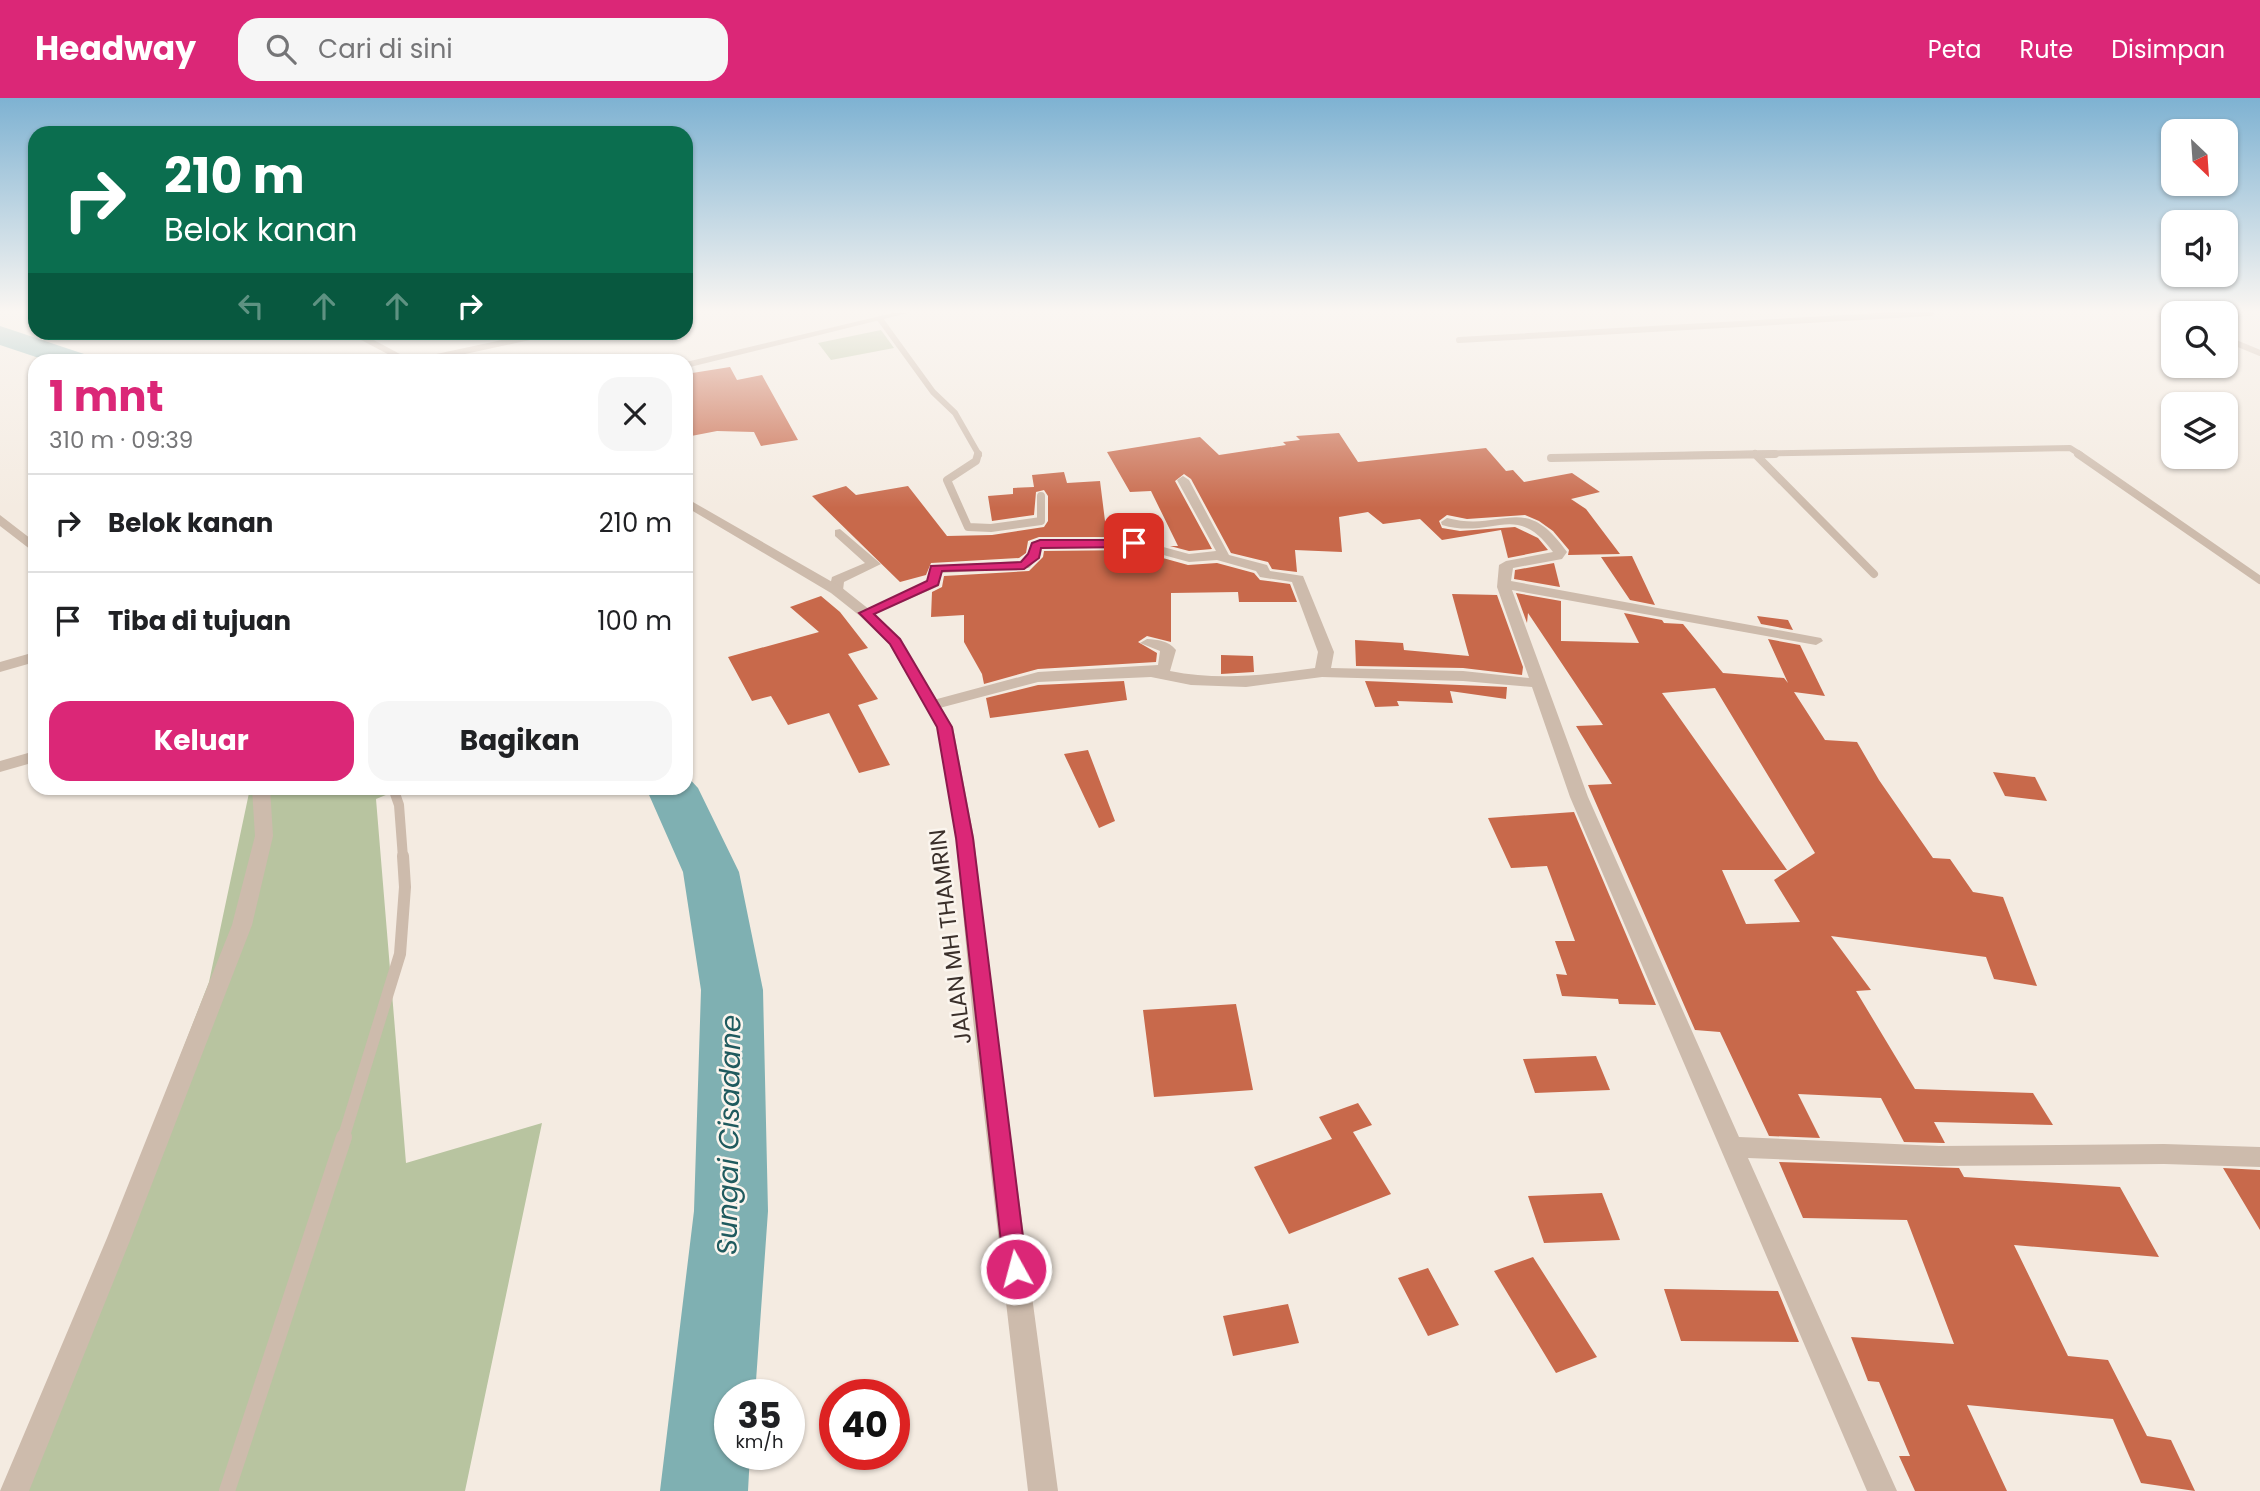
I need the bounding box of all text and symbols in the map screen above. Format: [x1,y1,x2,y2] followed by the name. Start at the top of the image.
[238,18,728,81] search box
[35,25,196,72] text: Headway
[262,30,300,68] icon: search
[318,31,453,67] text: Cari di sini
[1928,33,1982,66] text: Peta
[2020,33,2073,66] text: Rute
[2111,33,2225,66] text: Disimpan
[2161,119,2238,196] north arrow
[2161,119,2238,469] map controls
[164,142,305,210] text: 210 m
[49,154,140,245] icon: right
[164,207,358,252] text: Belok kanan
[2161,210,2238,287] button: sound
[232,287,270,325] icon: left
[305,287,343,325] icon: ahead
[378,287,416,325] icon: ahead
[451,287,489,325] icon: right
[2161,301,2238,378] button: search
[49,367,164,426] text: 1 mnt
[598,377,672,451] button: close
[2161,392,2238,469] button: layers
[49,424,193,456] text: 310 m · 09:39
[49,504,87,542] icon: right
[108,505,273,541] text: Belok kanan
[599,505,672,541] text: 210 m
[1104,513,1164,573] pin
[1115,524,1153,562] icon: arrive
[49,602,87,640] icon: arrive
[108,603,291,639] text: Tiba di tujuan
[597,603,672,639] text: 100 m
[49,701,354,781] button: Keluar
[368,701,672,781] button: Bagikan
[921,827,979,1047] street label: JALAN MH THAMRIN
[707,1014,751,1256] water label: Sungai Cisadane
[979,1232,1053,1306] position arrow
[819,1379,910,1470] speed limit sign: 40
[738,1391,781,1440] text: 35
[736,1429,783,1454] text: km/h

